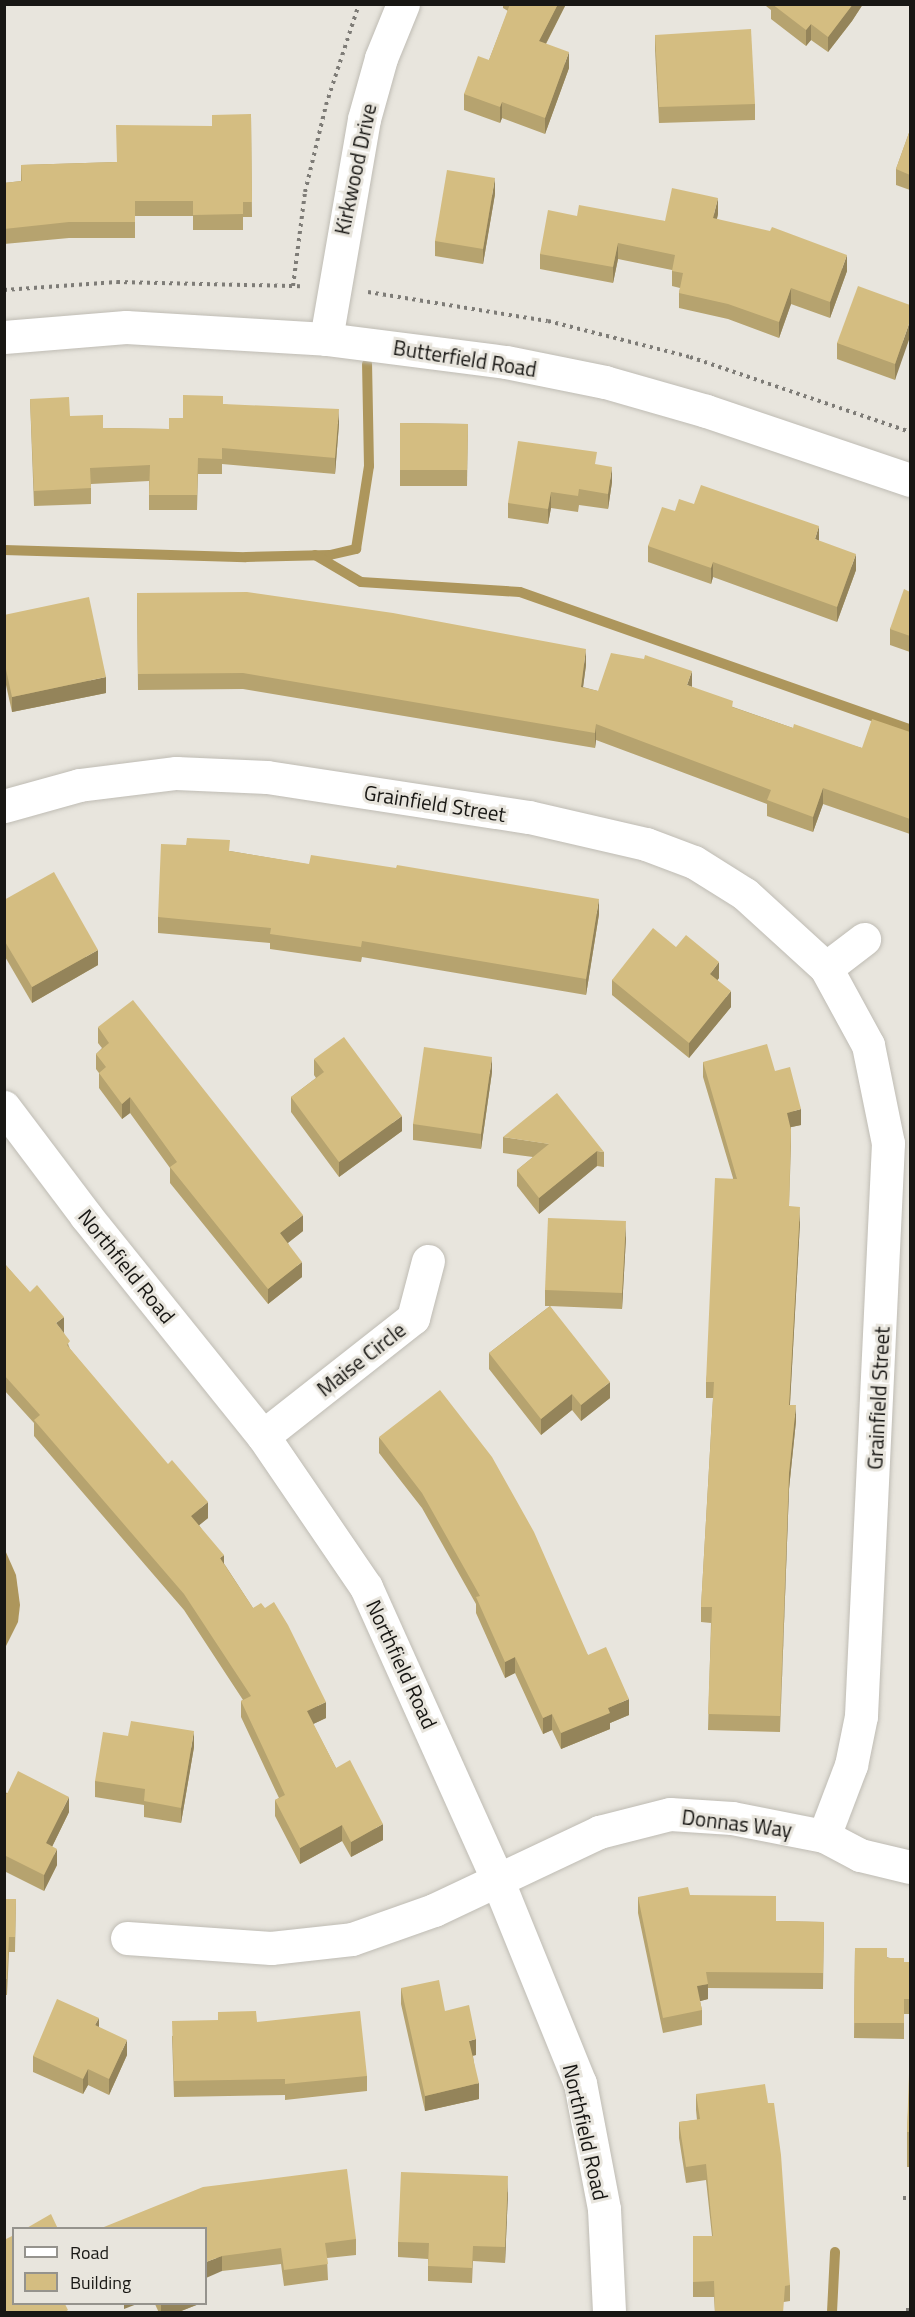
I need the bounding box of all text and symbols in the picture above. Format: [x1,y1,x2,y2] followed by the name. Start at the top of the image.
[329,101,381,237] street label: Kirkwood Drive
[391,334,539,382] street label: Butterfield Road
[362,779,508,827] street label: Grainfield Street
[73,1204,181,1328] street label: Northfield Road
[312,1317,410,1401] street label: Maise Circle
[862,1326,894,1470] street label: Grainfield Street
[361,1596,443,1732] street label: Northfield Road
[680,1804,794,1842] street label: Donnas Way
[558,2061,614,2203] street label: Northfield Road
[12,2227,207,2305] legend
[70,2239,109,2266] text: Road
[70,2269,131,2296] text: Building

